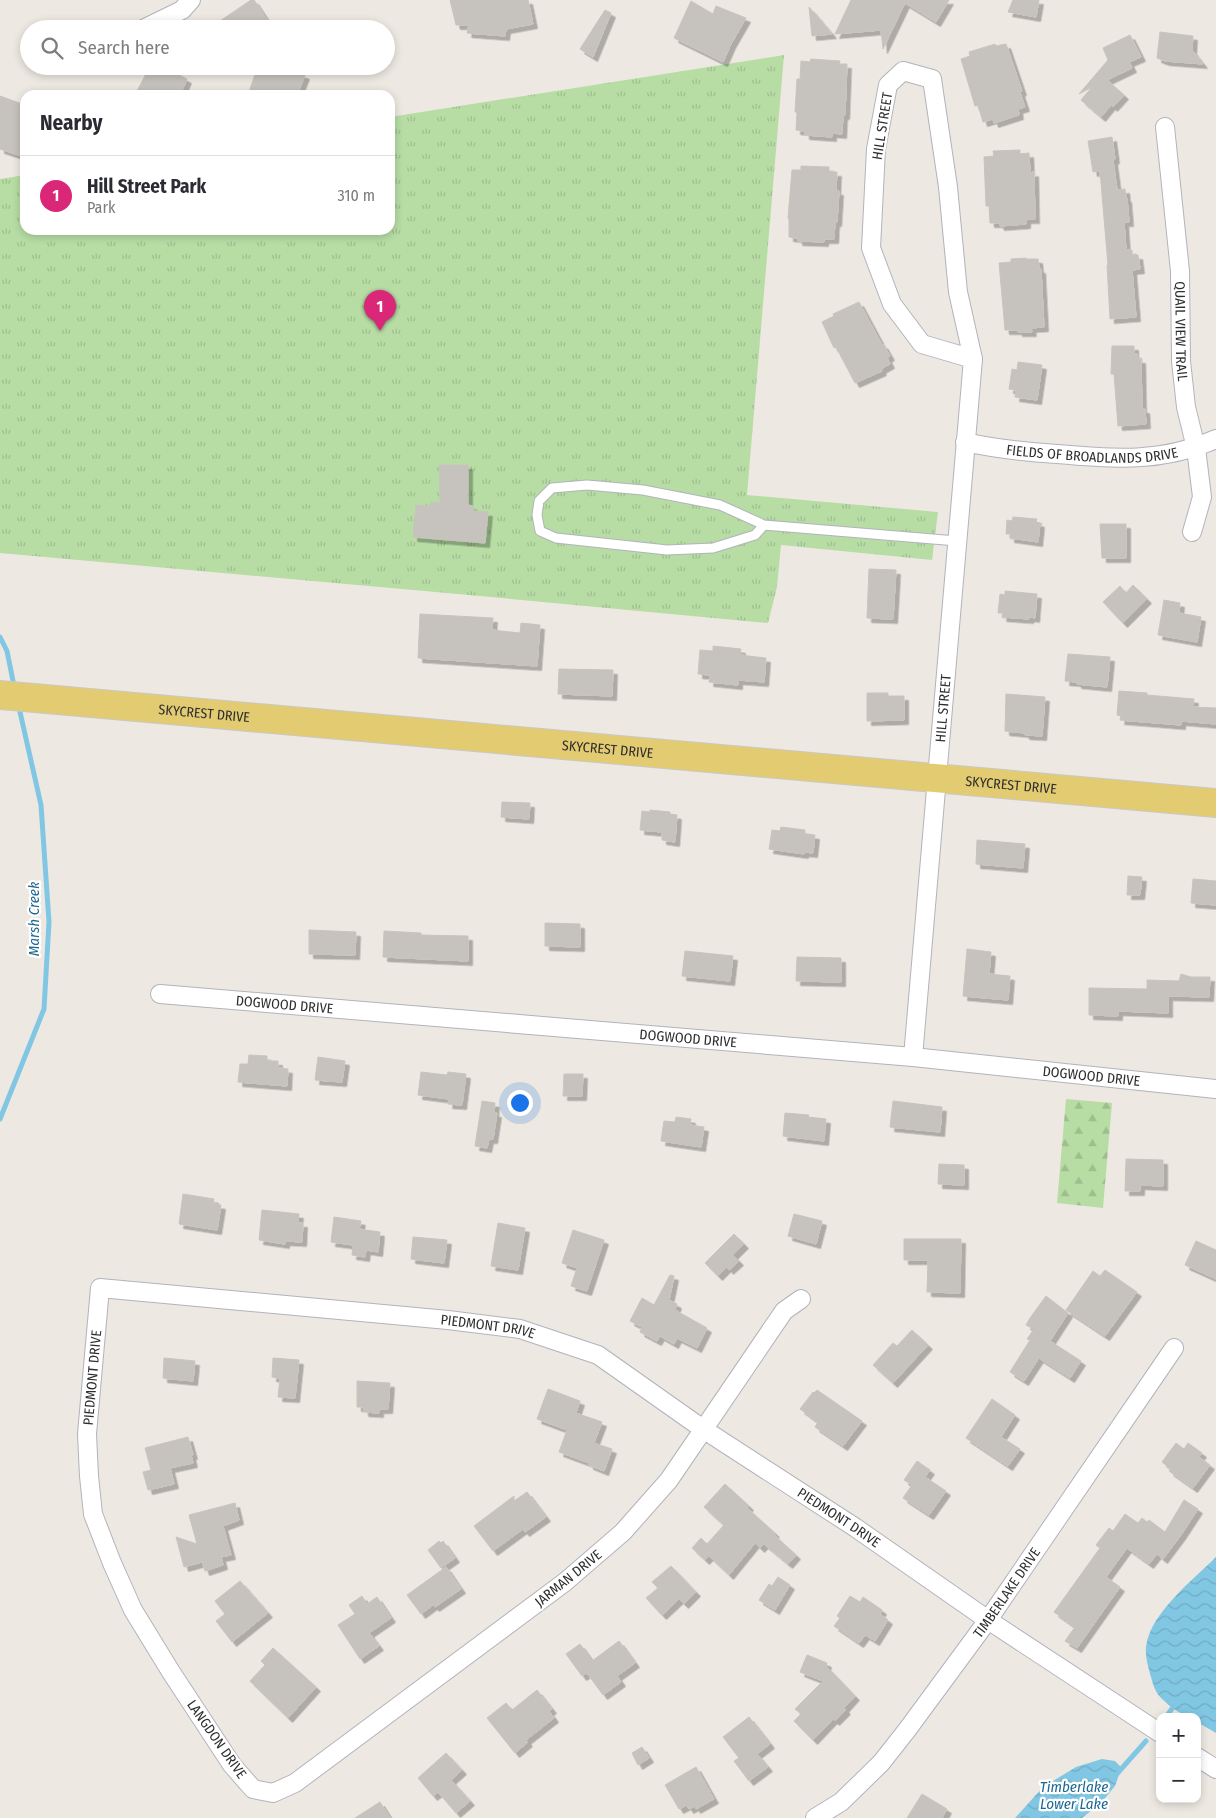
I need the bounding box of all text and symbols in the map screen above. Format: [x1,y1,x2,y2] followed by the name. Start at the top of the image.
[20,20,395,75] search box
[38,34,66,62] icon: search
[78,36,170,59] text: Search here
[869,91,896,161] street label: HILL STREET
[40,110,102,136] text: Nearby
[87,175,206,198] text: Hill Street Park
[53,186,59,205] text: 1
[338,186,375,205] text: 310 m
[87,198,115,217] text: Park
[1171,281,1191,382] street label: QUAIL VIEW TRAIL
[364,290,396,331] pin: 1
[1005,441,1180,467] street label: FIELDS OF BROADLANDS DRIVE
[932,673,955,743] street label: HILL STREET
[158,701,251,726] street label: SKYCREST DRIVE
[561,737,654,762] street label: SKYCREST DRIVE
[965,773,1058,798] street label: SKYCREST DRIVE
[25,881,43,956] water label: Marsh Creek
[235,992,334,1017] street label: DOGWOOD DRIVE
[639,1026,738,1051] street label: DOGWOOD DRIVE
[1042,1063,1141,1090] street label: DOGWOOD DRIVE
[507,1090,533,1116] your location
[440,1311,538,1343] street label: PIEDMONT DRIVE
[80,1329,105,1426] street label: PIEDMONT DRIVE
[794,1484,884,1552] street label: PIEDMONT DRIVE
[970,1544,1044,1641] street label: TIMBERLAKE DRIVE
[531,1546,605,1610] street label: JARMAN DRIVE
[183,1697,250,1782] street label: LANGDON DRIVE
[1156,1713,1201,1803] map controls
[1156,1713,1201,1758] button: +
[1156,1758,1201,1803] button: −
[1040,1778,1108,1813] water label: Timberlake Lower Lake

